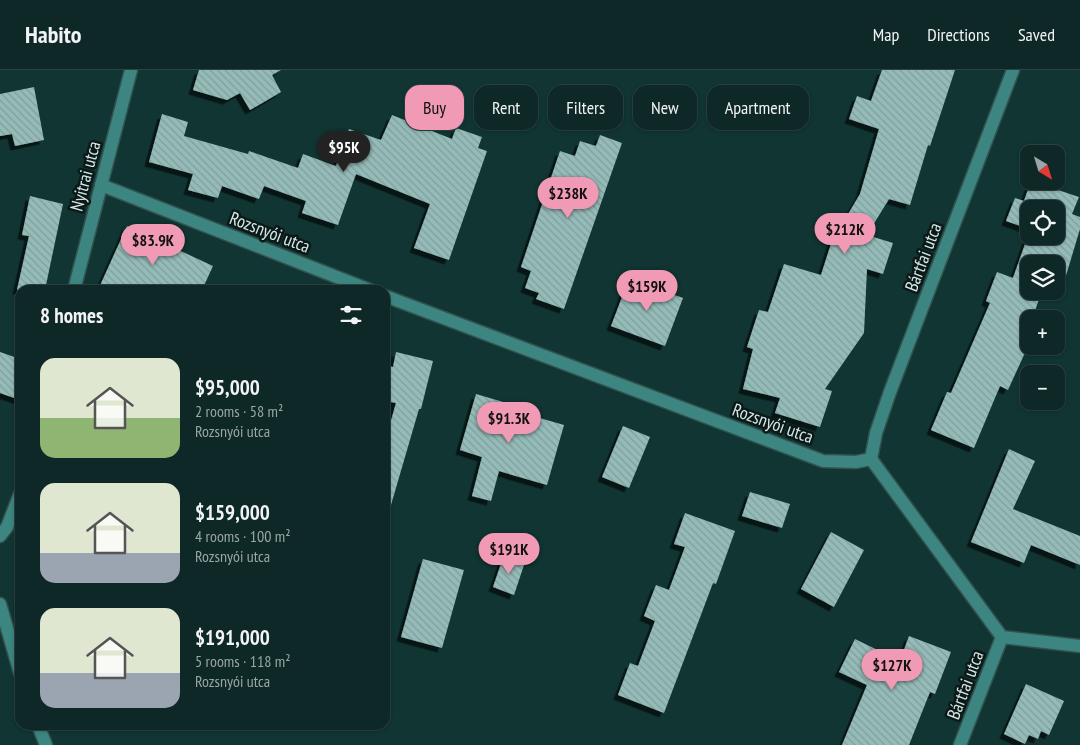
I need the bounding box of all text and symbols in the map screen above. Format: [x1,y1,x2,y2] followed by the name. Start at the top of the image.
[25,19,81,50] text: Habito
[873,23,899,46] text: Map
[927,23,990,46] text: Directions
[1018,23,1055,46] text: Saved
[405,85,464,130] chip: Buy
[474,85,538,130] chip: Rent
[548,85,623,130] chip: Filters
[633,85,697,130] chip: New
[707,85,809,130] chip: Apartment
[314,131,374,173] pin: $95K
[328,137,360,157] text: $95K
[65,139,105,213] street label: Nyitrai utca
[1020,145,1065,190] north arrow
[1020,145,1065,410] map controls
[533,176,603,219] pin: $238K
[549,183,587,203] text: $238K
[1020,200,1065,245] button: locate
[226,206,314,258] street label: Rozsnyói utca
[810,212,880,255] pin: $212K
[826,219,864,239] text: $212K
[899,219,947,295] street label: Bártfai utca
[112,224,194,266] pin: $83.9K
[132,230,174,250] text: $83.9K
[1020,255,1065,300] button: layers
[612,270,682,312] pin: $159K
[628,276,666,296] text: $159K
[337,301,365,329] icon: filters
[40,302,103,329] text: 8 homes
[1020,310,1065,355] button: +
[1020,365,1065,410] button: −
[195,374,260,401] text: $95,000
[80,378,140,438] icon: home
[729,398,817,448] street label: Rozsnyói utca
[195,401,283,421] text: 2 rooms · 58 m²
[468,402,550,444] pin: $91.3K
[488,408,530,428] text: $91.3K
[195,421,270,441] text: Rozsnyói utca
[195,499,270,526] text: $159,000
[80,503,140,563] icon: home
[195,526,291,546] text: 4 rooms · 100 m²
[474,532,544,575] pin: $191K
[490,539,528,559] text: $191K
[195,546,270,566] text: Rozsnyói utca
[195,624,270,651] text: $191,000
[80,628,140,688] icon: home
[941,647,989,723] street label: Bártfai utca
[857,648,927,691] pin: $127K
[195,651,291,671] text: 5 rooms · 118 m²
[873,655,911,675] text: $127K
[195,671,270,691] text: Rozsnyói utca

